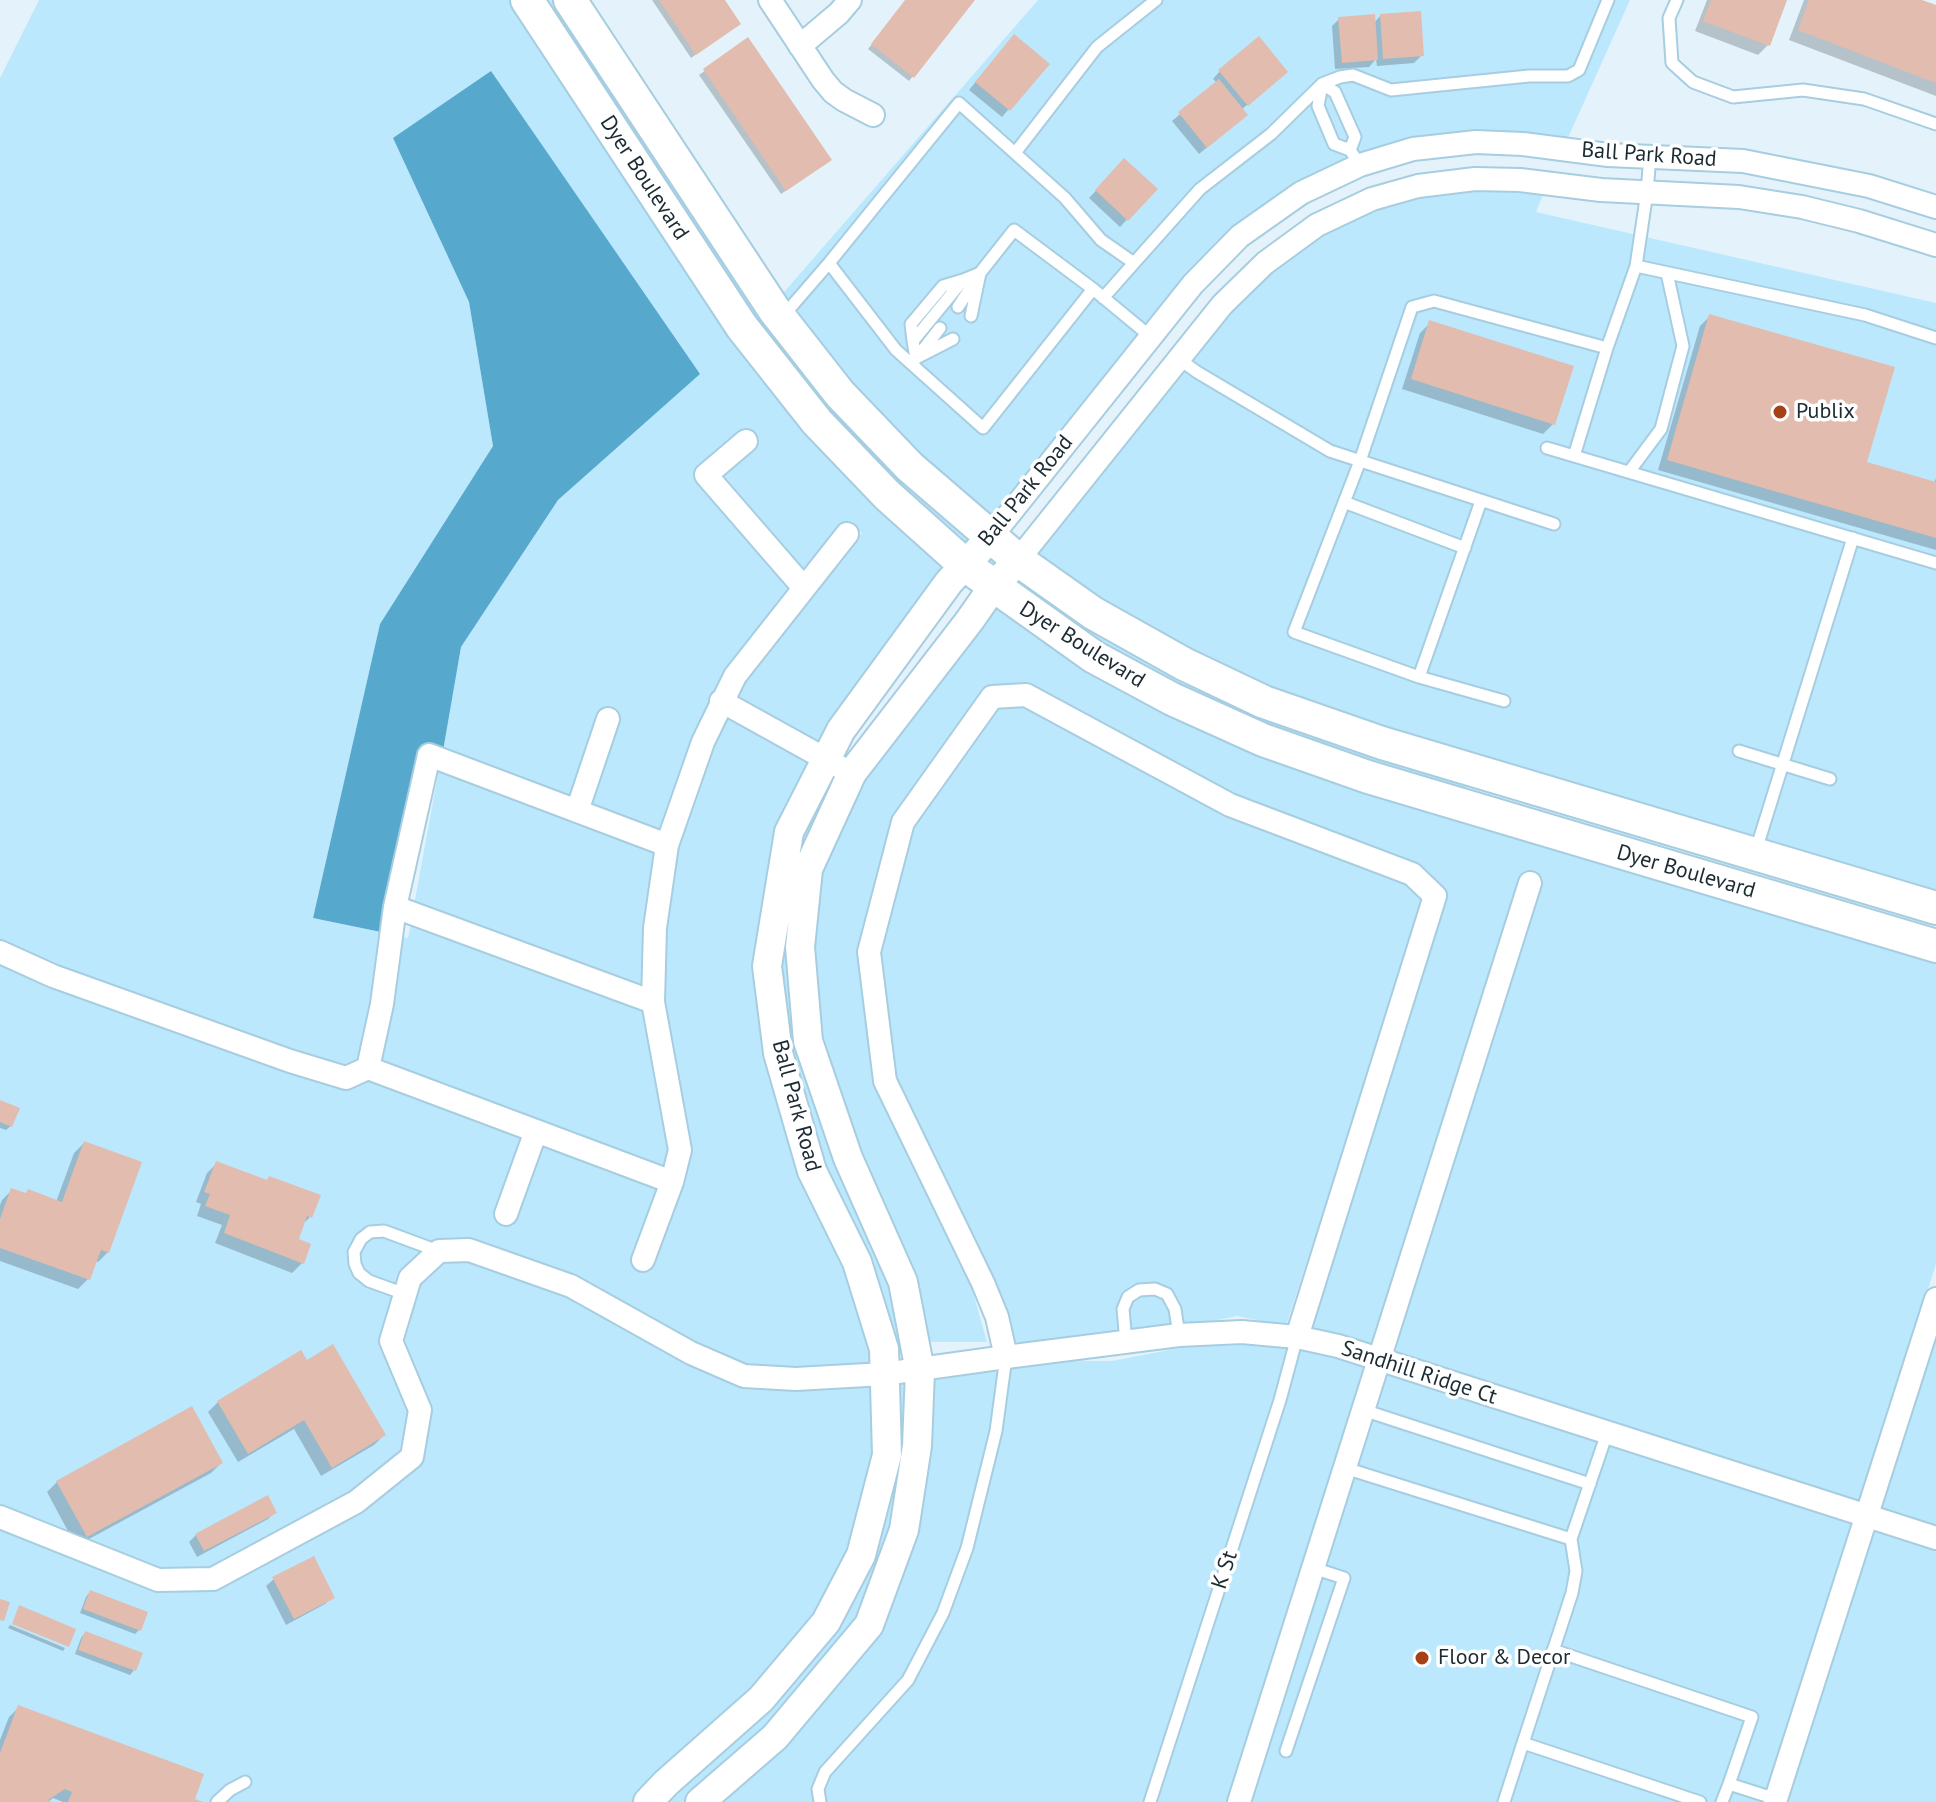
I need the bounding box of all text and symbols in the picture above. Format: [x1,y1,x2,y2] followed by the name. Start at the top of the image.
[594,111,694,245] street label: Dyer Boulevard
[1581,137,1717,173] street label: Ball Park Road
[1796,399,1855,425] place label: Publix
[1771,403,1789,421] marker: Publix
[973,430,1079,552] street label: Ball Park Road
[1014,596,1150,694] street label: Dyer Boulevard
[1614,840,1758,904] street label: Dyer Boulevard
[766,1037,826,1175] street label: Ball Park Road
[1338,1335,1500,1411] street label: Sandhill Ridge Ct
[1207,1548,1243,1592] street label: K St
[1438,1645,1571,1671] place label: Floor & Decor
[1413,1649,1431,1667] marker: Floor & Decor

